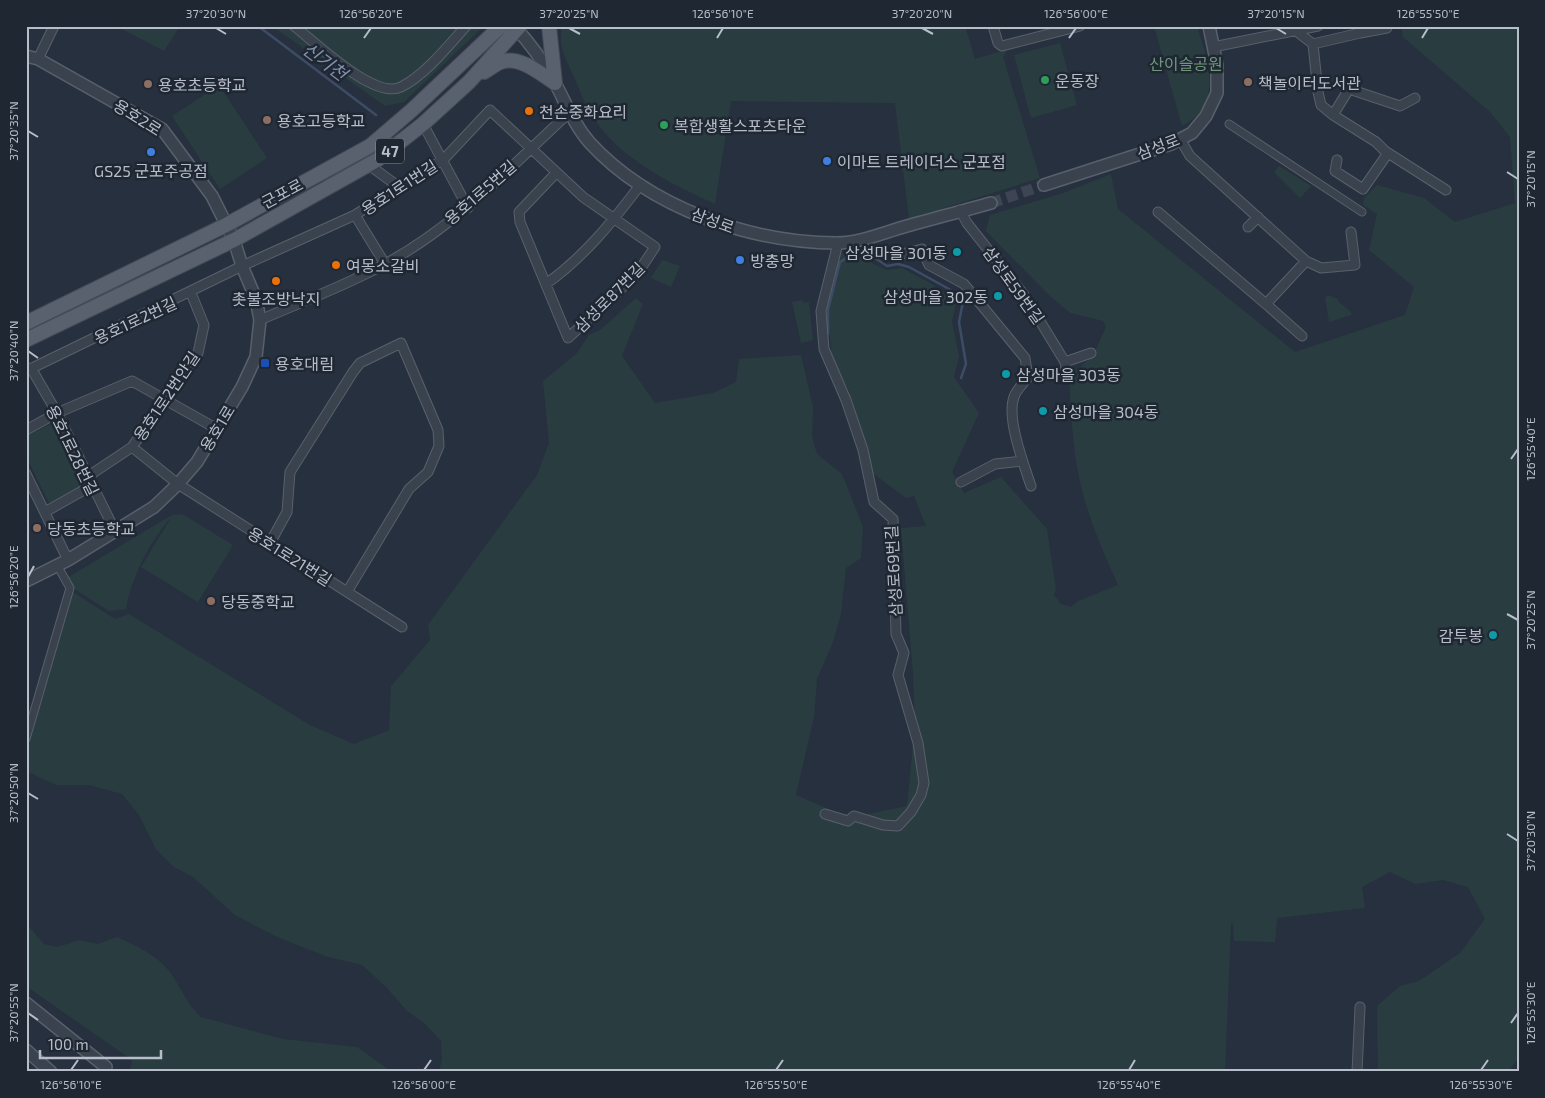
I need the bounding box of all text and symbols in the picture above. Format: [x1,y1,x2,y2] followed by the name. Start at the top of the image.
[186,6,246,20] text: 37°20'30"N
[339,6,403,20] text: 126°56'20"E
[539,6,599,20] text: 37°20'25"N
[692,6,754,20] text: 126°56'10"E
[892,6,952,20] text: 37°20'20"N
[1044,6,1108,20] text: 126°56'00"E
[1247,6,1305,20] text: 37°20'15"N
[1397,6,1460,20] text: 126°55'50"E
[299,37,353,86] water label: 신기천
[1149,54,1223,73] park label: 산이슬공원
[1055,71,1099,90] place label: 운동장
[1258,73,1361,92] place label: 책놀이터도서관
[1039,74,1051,86] marker: 운동장
[158,75,246,94] place label: 용호초등학교
[1242,76,1254,88] marker: 책놀이터도서관
[142,78,154,90] marker: 용호초등학교
[110,95,166,139] street label: 용호2로
[6,101,20,161] text: 37°20'35"N
[539,102,627,121] place label: 천손중화요리
[523,105,535,117] marker: 천손중화요리
[277,111,365,130] place label: 용호고등학교
[261,114,273,126] marker: 용호고등학교
[674,116,806,135] place label: 복합생활스포츠타운
[658,119,670,131] marker: 복합생활스포츠타운
[1134,129,1182,163] street label: 삼성로
[376,138,404,164] road number: 47
[145,146,157,158] marker: GS25 군포주공점
[1523,150,1537,208] text: 37°20'15"N
[837,152,1006,171] place label: 이마트 트레이더스 군포점
[821,155,833,167] marker: 이마트 트레이더스 군포점
[358,156,440,218] street label: 용호1로1번길
[440,156,520,228] street label: 용호1로5번길
[94,161,208,180] place label: GS25 군포주공점
[258,174,306,212] street label: 군포로
[689,204,737,237] street label: 삼성로
[979,242,1049,328] street label: 삼성로59번길
[845,243,947,262] place label: 삼성마을 301동
[951,246,963,258] marker: 삼성마을 301동
[750,251,794,270] place label: 방충망
[734,254,746,266] marker: 방충망
[346,256,420,275] place label: 여몽소갈비
[570,258,648,336] street label: 삼성로87번길
[330,259,342,271] marker: 여몽소갈비
[270,275,282,287] marker: 촛불조방낙지
[883,287,988,306] place label: 삼성마을 302동
[232,289,320,308] place label: 촛불조방낙지
[992,290,1004,302] marker: 삼성마을 302동
[91,293,179,347] street label: 용호1로2번길
[6,321,20,381] text: 37°20'40"N
[129,348,203,444] street label: 용호1로2번안길
[275,354,334,373] place label: 용호대림
[259,357,271,369] marker: 용호대림
[1016,365,1121,384] place label: 삼성마을 303동
[1000,368,1012,380] marker: 삼성마을 303동
[43,401,103,499] street label: 용호1로28번길
[196,401,238,455] street label: 용호1로
[1053,402,1159,421] place label: 삼성마을 304동
[1037,405,1049,417] marker: 삼성마을 304동
[1523,417,1537,481] text: 126°55'40"E
[47,519,135,538] place label: 당동초등학교
[31,522,43,534] marker: 당동초등학교
[245,523,335,589] street label: 용호1로21번길
[881,525,905,617] street label: 삼성로69번길
[6,545,20,609] text: 126°56'20"E
[1523,590,1537,650] text: 37°20'25"N
[221,592,295,611] place label: 당동중학교
[205,595,217,607] marker: 당동중학교
[1439,626,1483,645] place label: 감투봉
[1487,629,1499,641] marker: 감투봉
[6,763,20,823] text: 37°20'50"N
[1523,811,1537,871] text: 37°20'30"N
[1523,981,1537,1044] text: 126°55'30"E
[6,983,20,1043] text: 37°20'55"N
[40,1028,161,1060] scale bar
[48,1035,89,1053] text: 100 m
[40,1077,102,1091] text: 126°56'10"E
[392,1077,456,1091] text: 126°56'00"E
[745,1077,808,1091] text: 126°55'50"E
[1097,1077,1161,1091] text: 126°55'40"E
[1450,1077,1513,1091] text: 126°55'30"E

